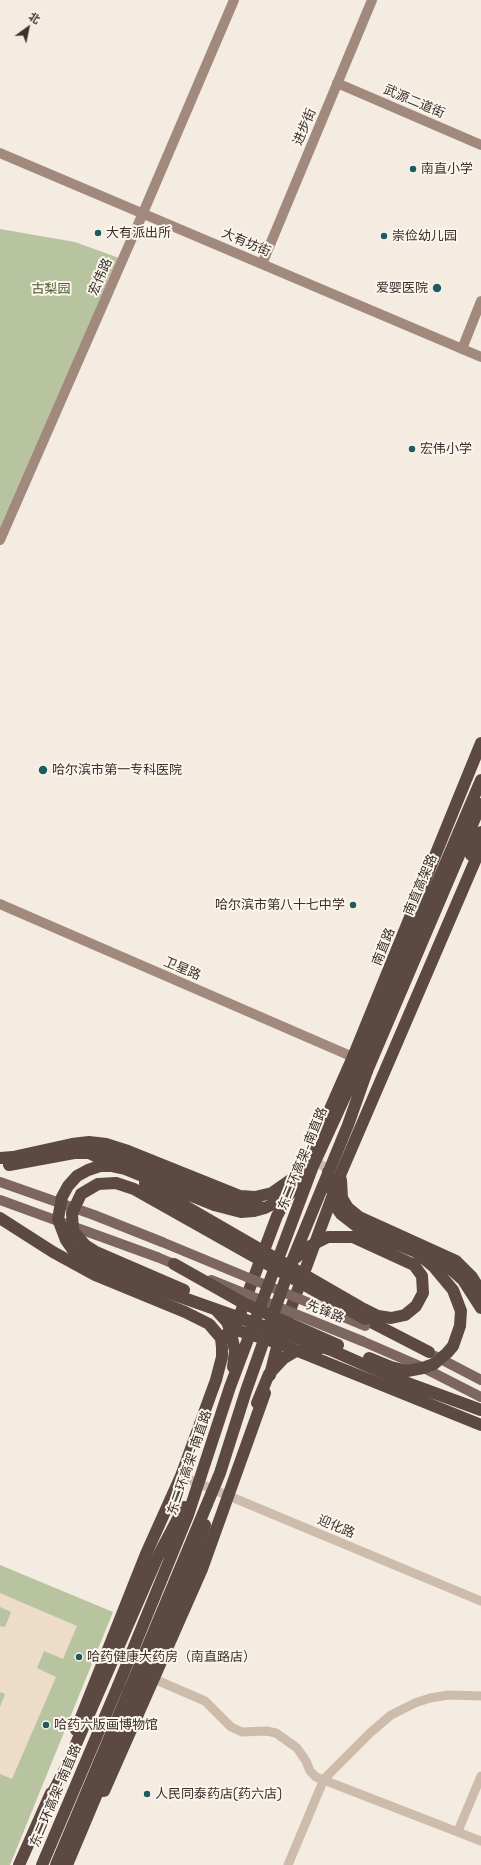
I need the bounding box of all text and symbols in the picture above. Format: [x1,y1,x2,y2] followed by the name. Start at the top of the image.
[8,8,48,48] north arrow
[26,9,43,27] text: 北
[381,82,447,122] street label: 武源二道街
[290,106,320,148] street label: 进步街
[421,161,473,177] place label: 南直小学
[408,164,418,174] marker: 南直小学
[106,225,171,241] place label: 大有派出所
[219,226,273,260] street label: 大有坊街
[93,228,103,238] marker: 大有派出所
[392,228,457,244] place label: 崇俭幼儿园
[379,231,389,241] marker: 崇俭幼儿园
[86,256,116,298] street label: 宏伟路
[376,280,428,296] place label: 爱婴医院
[32,281,70,297] park label: 古梨园
[431,282,443,294] marker: 爱婴医院
[420,441,472,457] place label: 宏伟小学
[407,444,417,454] marker: 宏伟小学
[52,762,182,778] place label: 哈尔滨市第一专科医院
[37,764,49,776] marker: 哈尔滨市第一专科医院
[401,852,441,918] street label: 南直高架路
[215,897,345,913] place label: 哈尔滨市第八十七中学
[348,900,358,910] marker: 哈尔滨市第八十七中学
[369,926,399,968] street label: 南直路
[161,954,203,984] street label: 卫星路
[275,1105,331,1213] street label: 东二环高架-南直路
[304,1297,346,1327] street label: 先锋路
[165,1408,215,1518] street label: 东二环高架-南直路
[315,1512,357,1542] street label: 迎化路
[87,1649,256,1665] place label: 哈药健康大药房（南直路店）
[74,1652,84,1662] marker: 哈药健康大药房（南直路店）
[54,1717,158,1733] place label: 哈药六版画博物馆
[41,1720,51,1730] marker: 哈药六版画博物馆
[27,1742,85,1850] street label: 东二环高架-南直路
[155,1786,282,1802] place label: 人民同泰药店(药六店)
[142,1789,152,1799] marker: 人民同泰药店(药六店)

